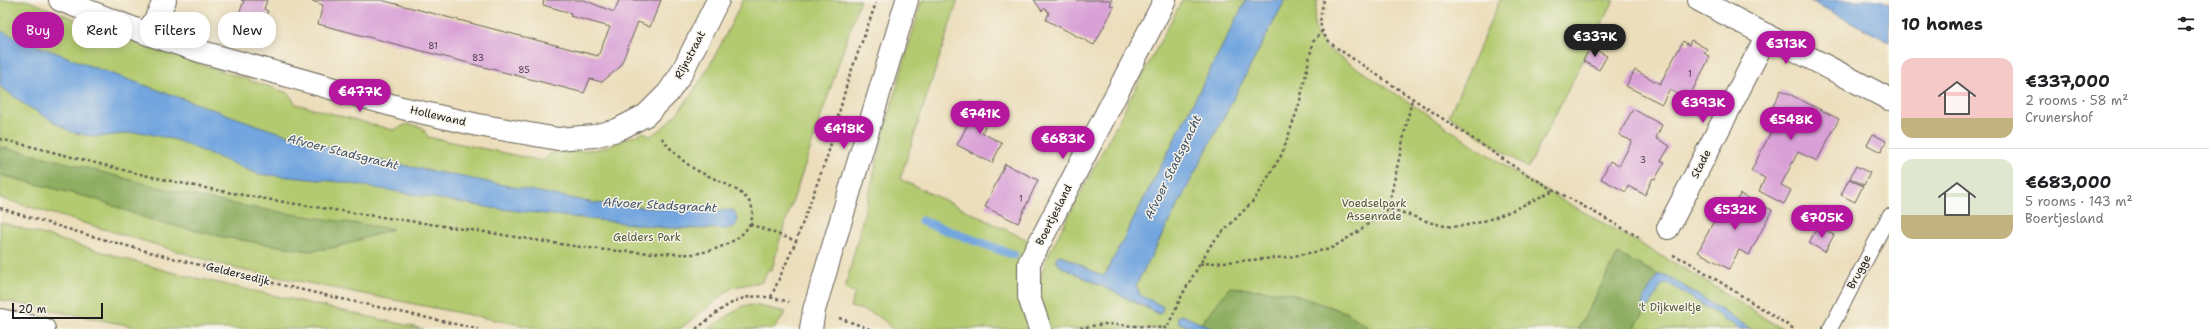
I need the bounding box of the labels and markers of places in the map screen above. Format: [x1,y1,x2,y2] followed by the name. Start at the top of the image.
[1567,24,1623,58] pin: €337K
[1758,31,1814,65] pin: €313K
[332,79,388,113] pin: €477K
[1675,90,1731,124] pin: €393K
[952,101,1008,135] pin: €741K
[1763,107,1819,141] pin: €548K
[816,116,872,150] pin: €418K
[1035,126,1091,160] pin: €683K
[1707,197,1763,231] pin: €532K
[1794,205,1850,239] pin: €705K

